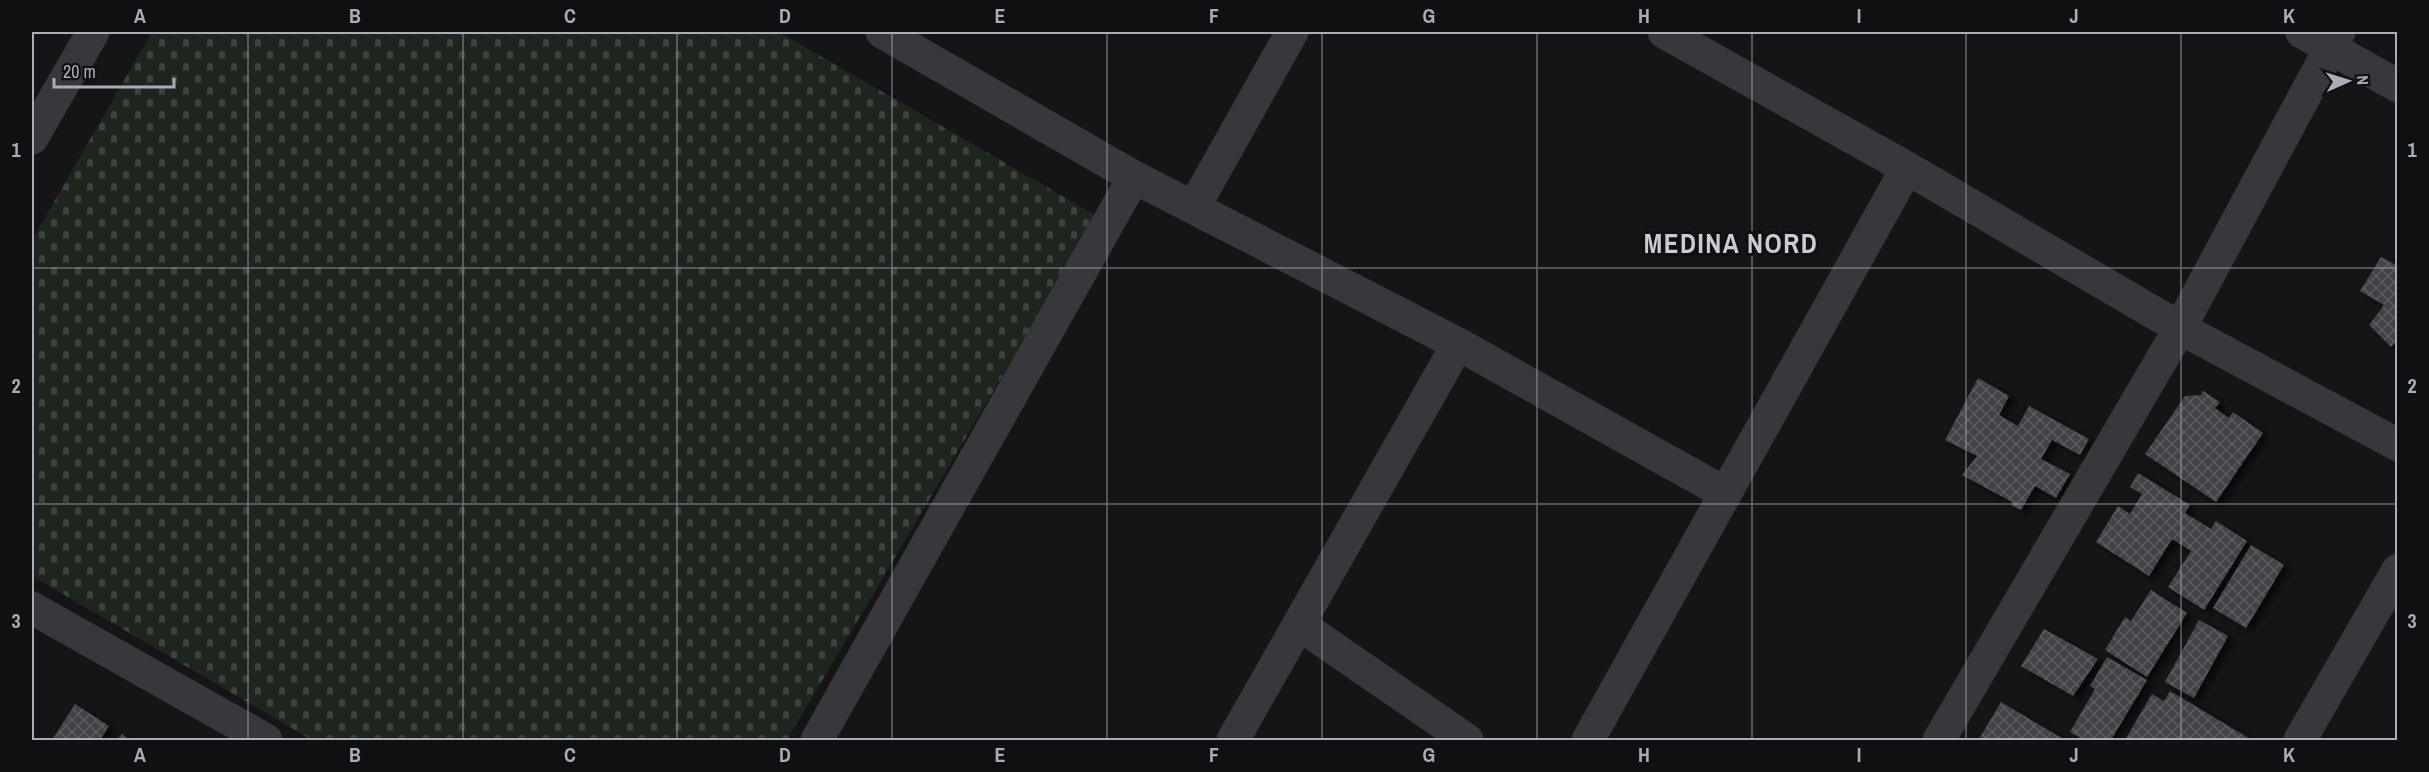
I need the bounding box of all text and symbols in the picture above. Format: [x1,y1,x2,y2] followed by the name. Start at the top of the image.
[134,2,146,29] text: A
[349,2,361,29] text: B
[564,2,576,29] text: C
[779,2,791,29] text: D
[995,2,1006,29] text: E
[1209,2,1219,29] text: F
[1423,2,1435,29] text: G
[1638,2,1650,29] text: H
[1857,2,1861,29] text: I
[2069,2,2079,29] text: J
[2283,2,2295,29] text: K
[54,51,174,89] scale bar
[2318,51,2378,111] north arrow
[63,59,96,84] text: 20 m
[2352,75,2374,86] text: N
[11,136,21,163] text: 1
[2407,136,2417,163] text: 1
[1644,225,1818,261] district label: MEDINA NORD
[11,372,21,399] text: 2
[2407,372,2417,399] text: 2
[11,607,21,634] text: 3
[2407,607,2417,634] text: 3
[134,741,146,768] text: A
[349,741,361,768] text: B
[564,741,576,768] text: C
[779,741,791,768] text: D
[995,741,1006,768] text: E
[1209,741,1219,768] text: F
[1423,741,1435,768] text: G
[1638,741,1650,768] text: H
[1857,741,1861,768] text: I
[2069,741,2079,768] text: J
[2283,741,2295,768] text: K

